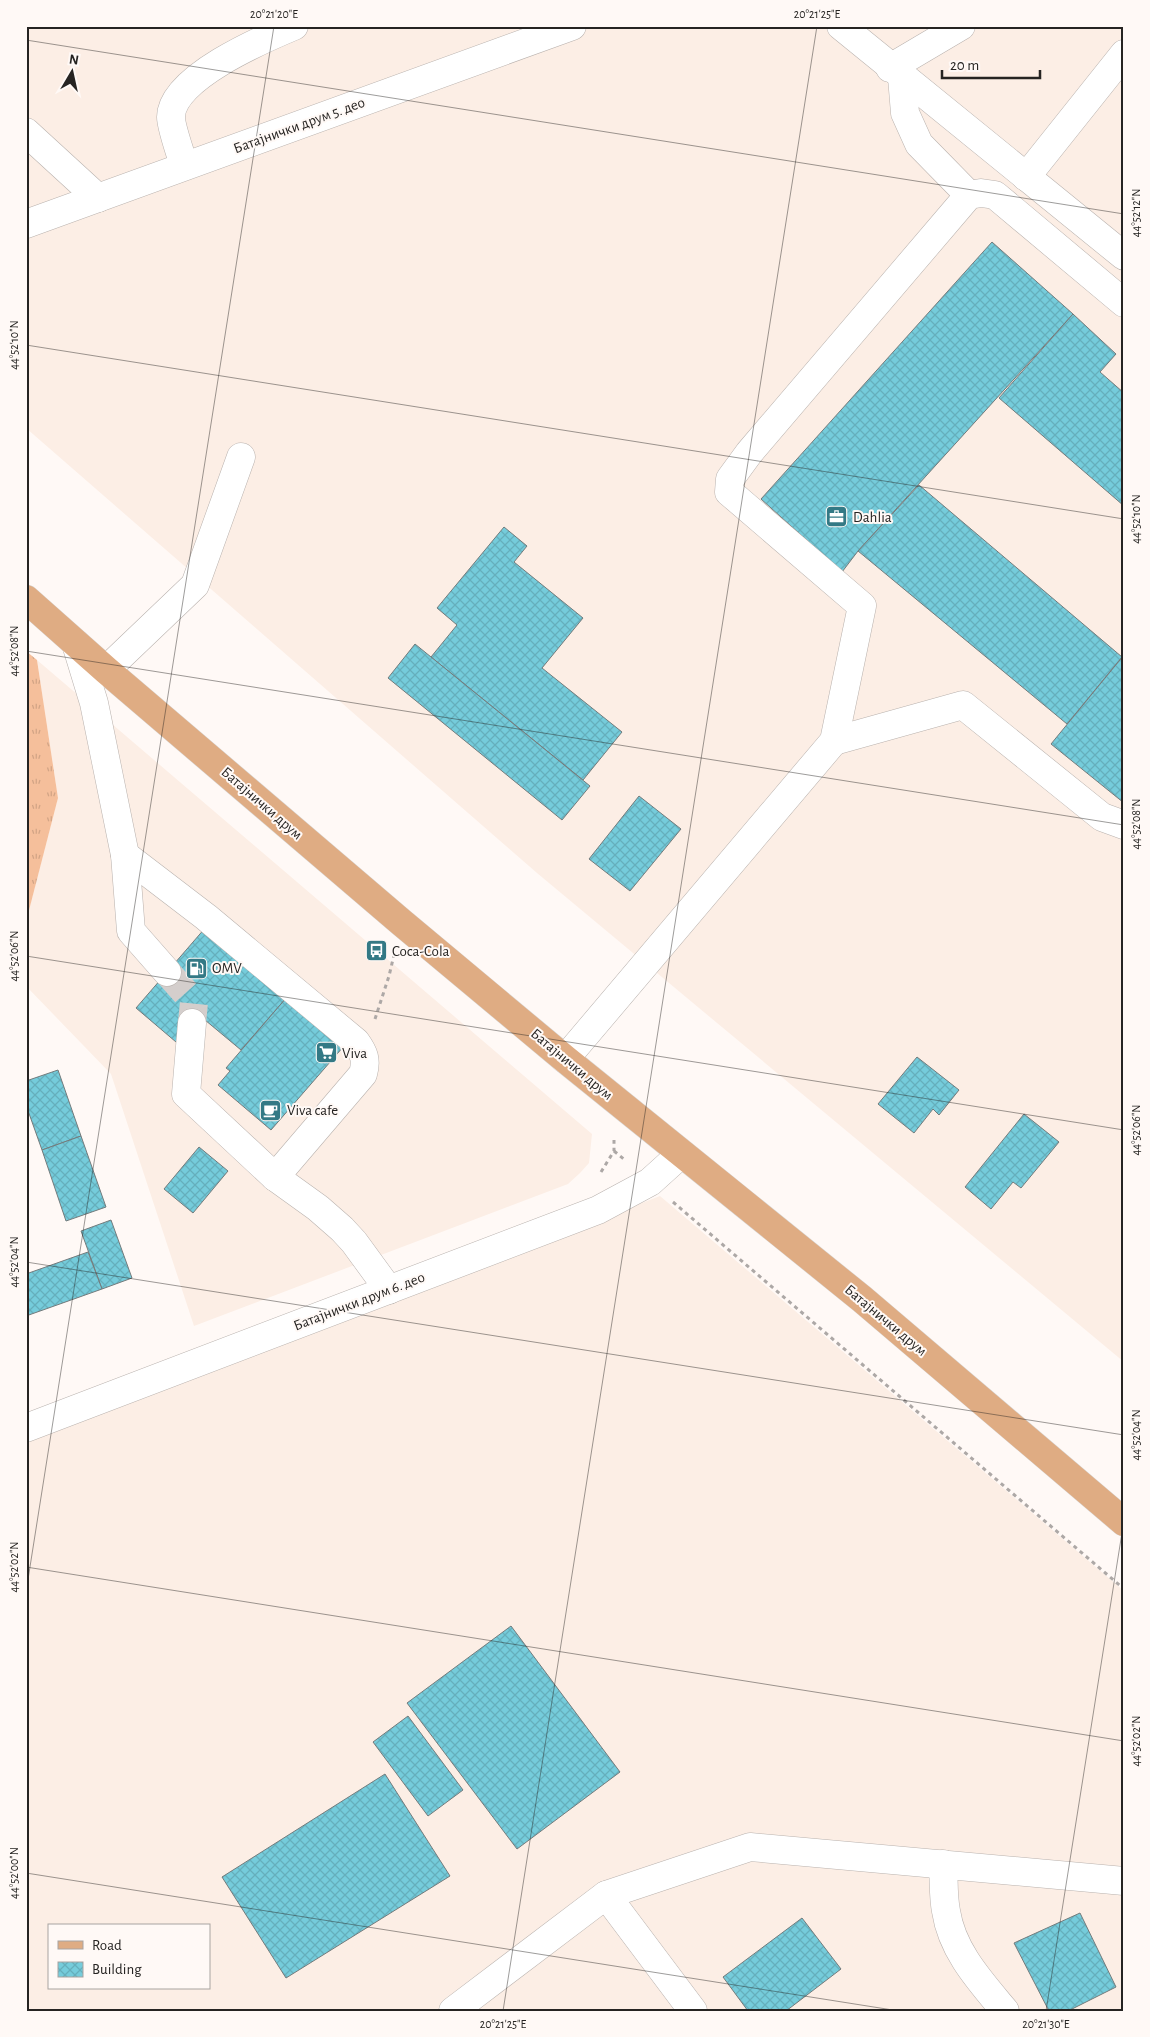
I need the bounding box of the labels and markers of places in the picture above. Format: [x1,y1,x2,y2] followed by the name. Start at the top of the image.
[825,505,849,529] office icon: Dahlia
[853,510,892,525] place label: Dahlia
[364,939,388,963] bus stop icon: Coca-Cola
[392,944,450,959] place label: Coca-Cola
[184,956,208,980] fuel station icon: OMV
[212,961,242,976] place label: OMV
[314,1041,338,1065] supermarket icon: Viva
[342,1046,367,1061] place label: Viva
[259,1098,283,1122] cafe icon: Viva cafe
[287,1103,338,1118] place label: Viva cafe

